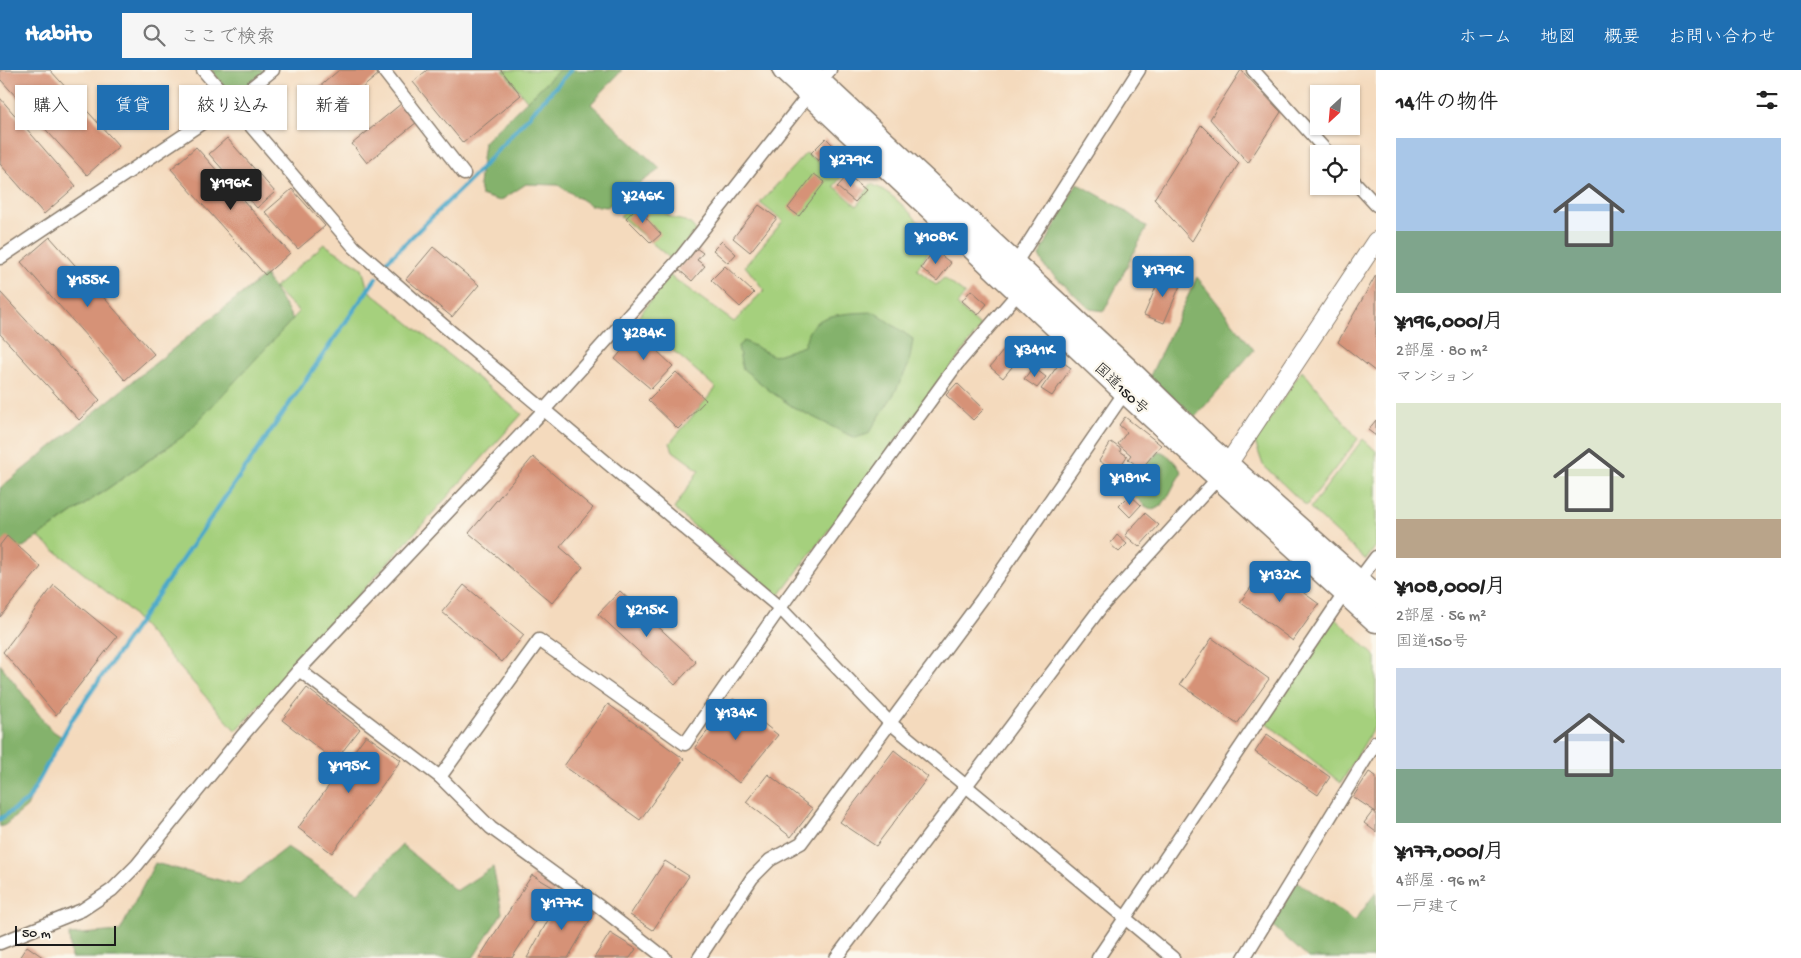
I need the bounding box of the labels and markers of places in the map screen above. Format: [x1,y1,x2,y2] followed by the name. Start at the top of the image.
[816,146,886,188] pin: ¥279K
[196,168,266,211] pin: ¥196K
[608,182,678,224] pin: ¥246K
[901,222,971,265] pin: ¥108K
[1128,256,1198,298] pin: ¥179K
[53,266,123,308] pin: ¥155K
[609,318,679,361] pin: ¥284K
[1000,336,1070,378] pin: ¥341K
[1095,464,1165,506] pin: ¥181K
[1245,560,1315,603] pin: ¥132K
[612,596,682,638] pin: ¥215K
[701,698,771,741] pin: ¥134K
[314,752,384,794] pin: ¥195K
[527,888,597,931] pin: ¥177K

